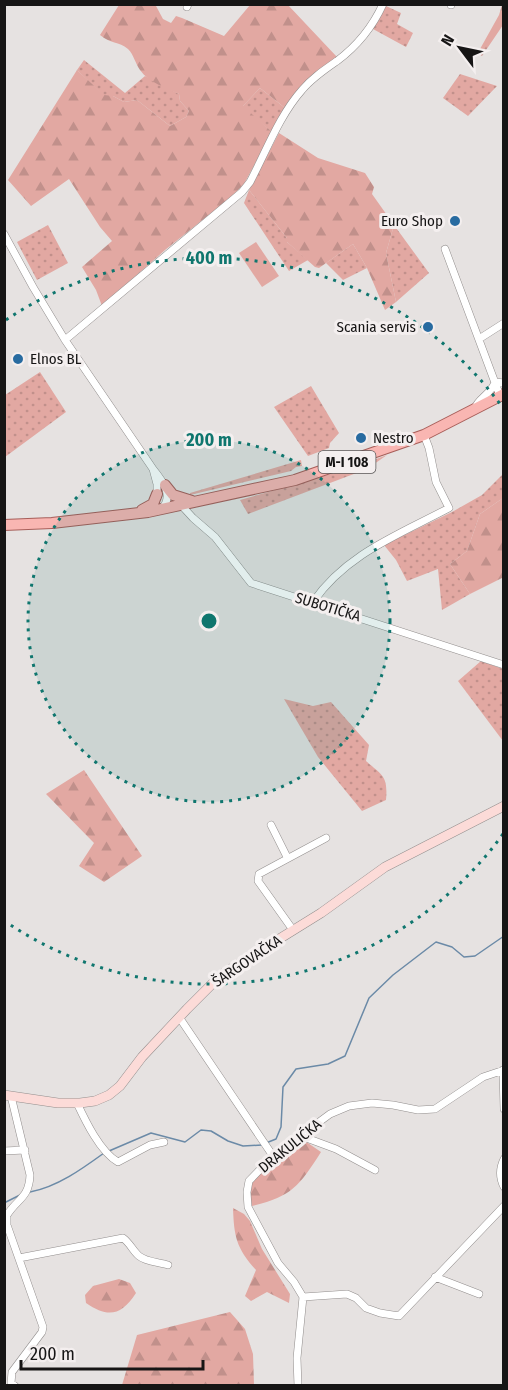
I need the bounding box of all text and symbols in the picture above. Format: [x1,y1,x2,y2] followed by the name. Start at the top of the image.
[430,18,490,78] north arrow
[437,31,458,49] text: N
[381,212,443,230] place label: Euro Shop
[448,214,462,228] marker: Euro Shop
[186,247,232,269] text: 400 m
[336,318,416,336] place label: Scania servis
[421,320,435,334] marker: Scania servis
[30,350,82,368] place label: Elnos BL
[11,352,25,366] marker: Elnos BL
[185,429,232,451] text: 200 m
[373,429,414,447] place label: Nestro
[354,431,368,445] marker: Nestro
[318,451,376,473] road number: M-I 108
[293,588,363,626] street label: SUBOTIČKA
[199,611,219,631] centre of rings
[209,931,285,991] street label: ŠARGOVAČKA
[255,1115,325,1177] street label: DRAKULIĆKA
[21,1333,202,1371] scale bar
[30,1343,75,1365] text: 200 m

